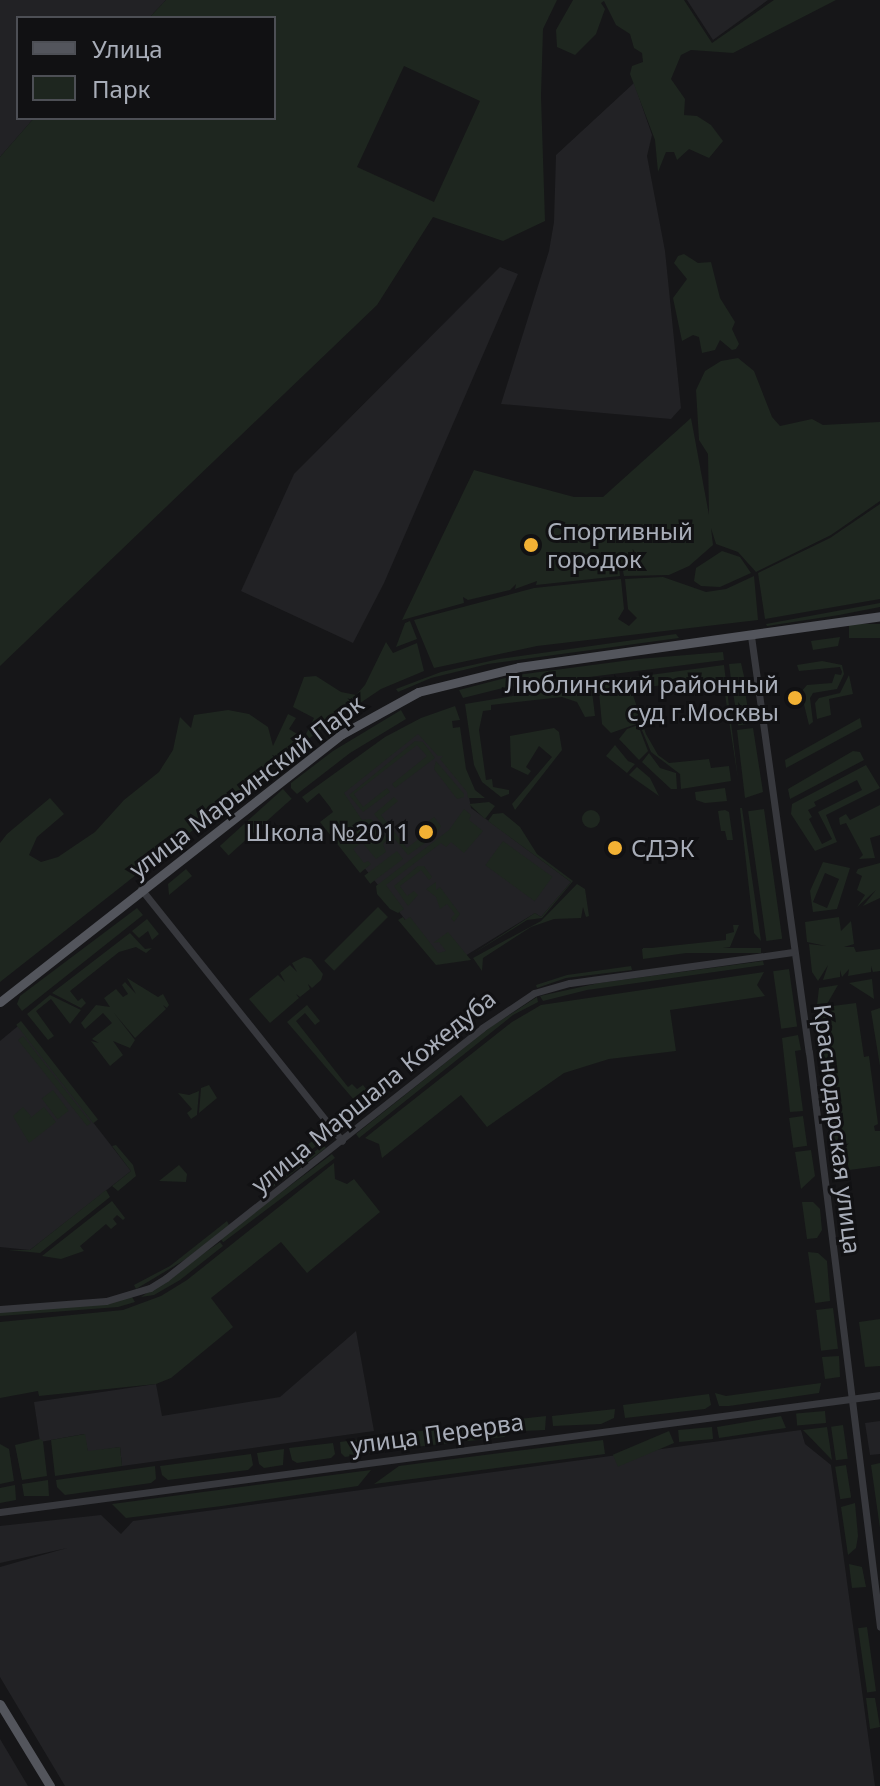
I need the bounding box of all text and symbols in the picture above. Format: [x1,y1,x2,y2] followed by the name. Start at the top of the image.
[16,16,276,120] legend
[92,32,163,65] text: Улица
[92,72,150,105] text: Парк
[547,517,693,573] place label: Спортивный городок
[522,536,540,554] marker: Спортивный городок
[505,670,779,726] place label: Люблинский районный суд г.Москвы
[123,689,369,883] street label: улица Марьинский Парк
[786,689,804,707] marker: Люблинский районный суд г.Москвы
[246,818,410,846] place label: Школа №2011
[417,823,435,841] marker: Школа №2011
[631,834,694,862] place label: СДЭК
[606,839,624,857] marker: СДЭК
[245,984,501,1198] street label: улица Маршала Кожедуба
[808,1002,868,1256] street label: Краснодарская улица
[349,1407,525,1459] street label: улица Перерва

